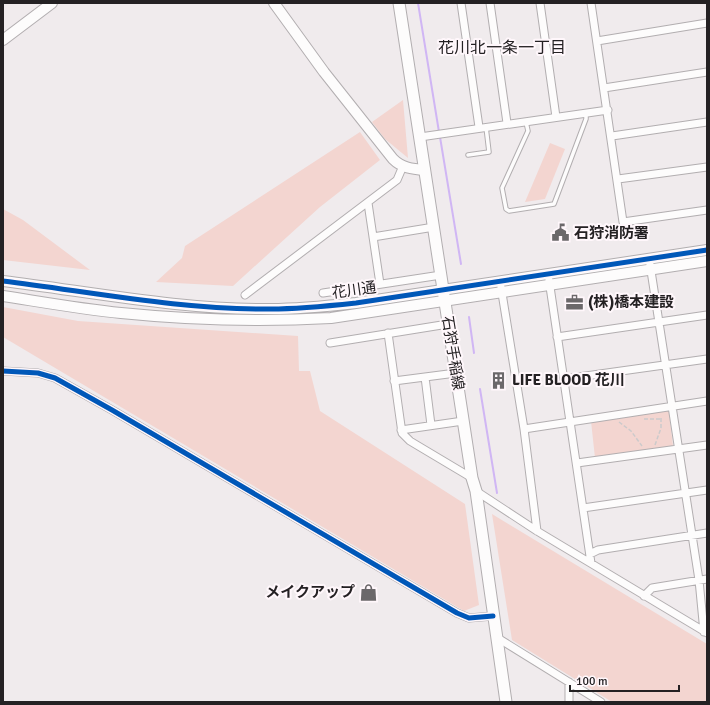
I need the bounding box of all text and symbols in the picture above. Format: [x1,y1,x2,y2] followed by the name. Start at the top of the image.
[438,38,566,58] district label: 花川北一条一丁目
[551,223,571,243] public building icon: 石狩消防署
[574,224,649,242] place label: 石狩消防署
[330,278,378,302] street label: 花川通
[565,292,585,312] office icon: (株)橋本建設
[588,293,674,311] place label: (株)橋本建設
[438,315,468,391] street label: 石狩手稲線
[489,370,509,390] building icon: LIFE BLOOD 花川
[512,371,625,389] place label: LIFE BLOOD 花川
[358,582,378,602] shop icon: メイクアップ
[265,583,355,601] place label: メイクアップ
[570,667,679,693] scale bar
[576,674,608,689] text: 100 m

